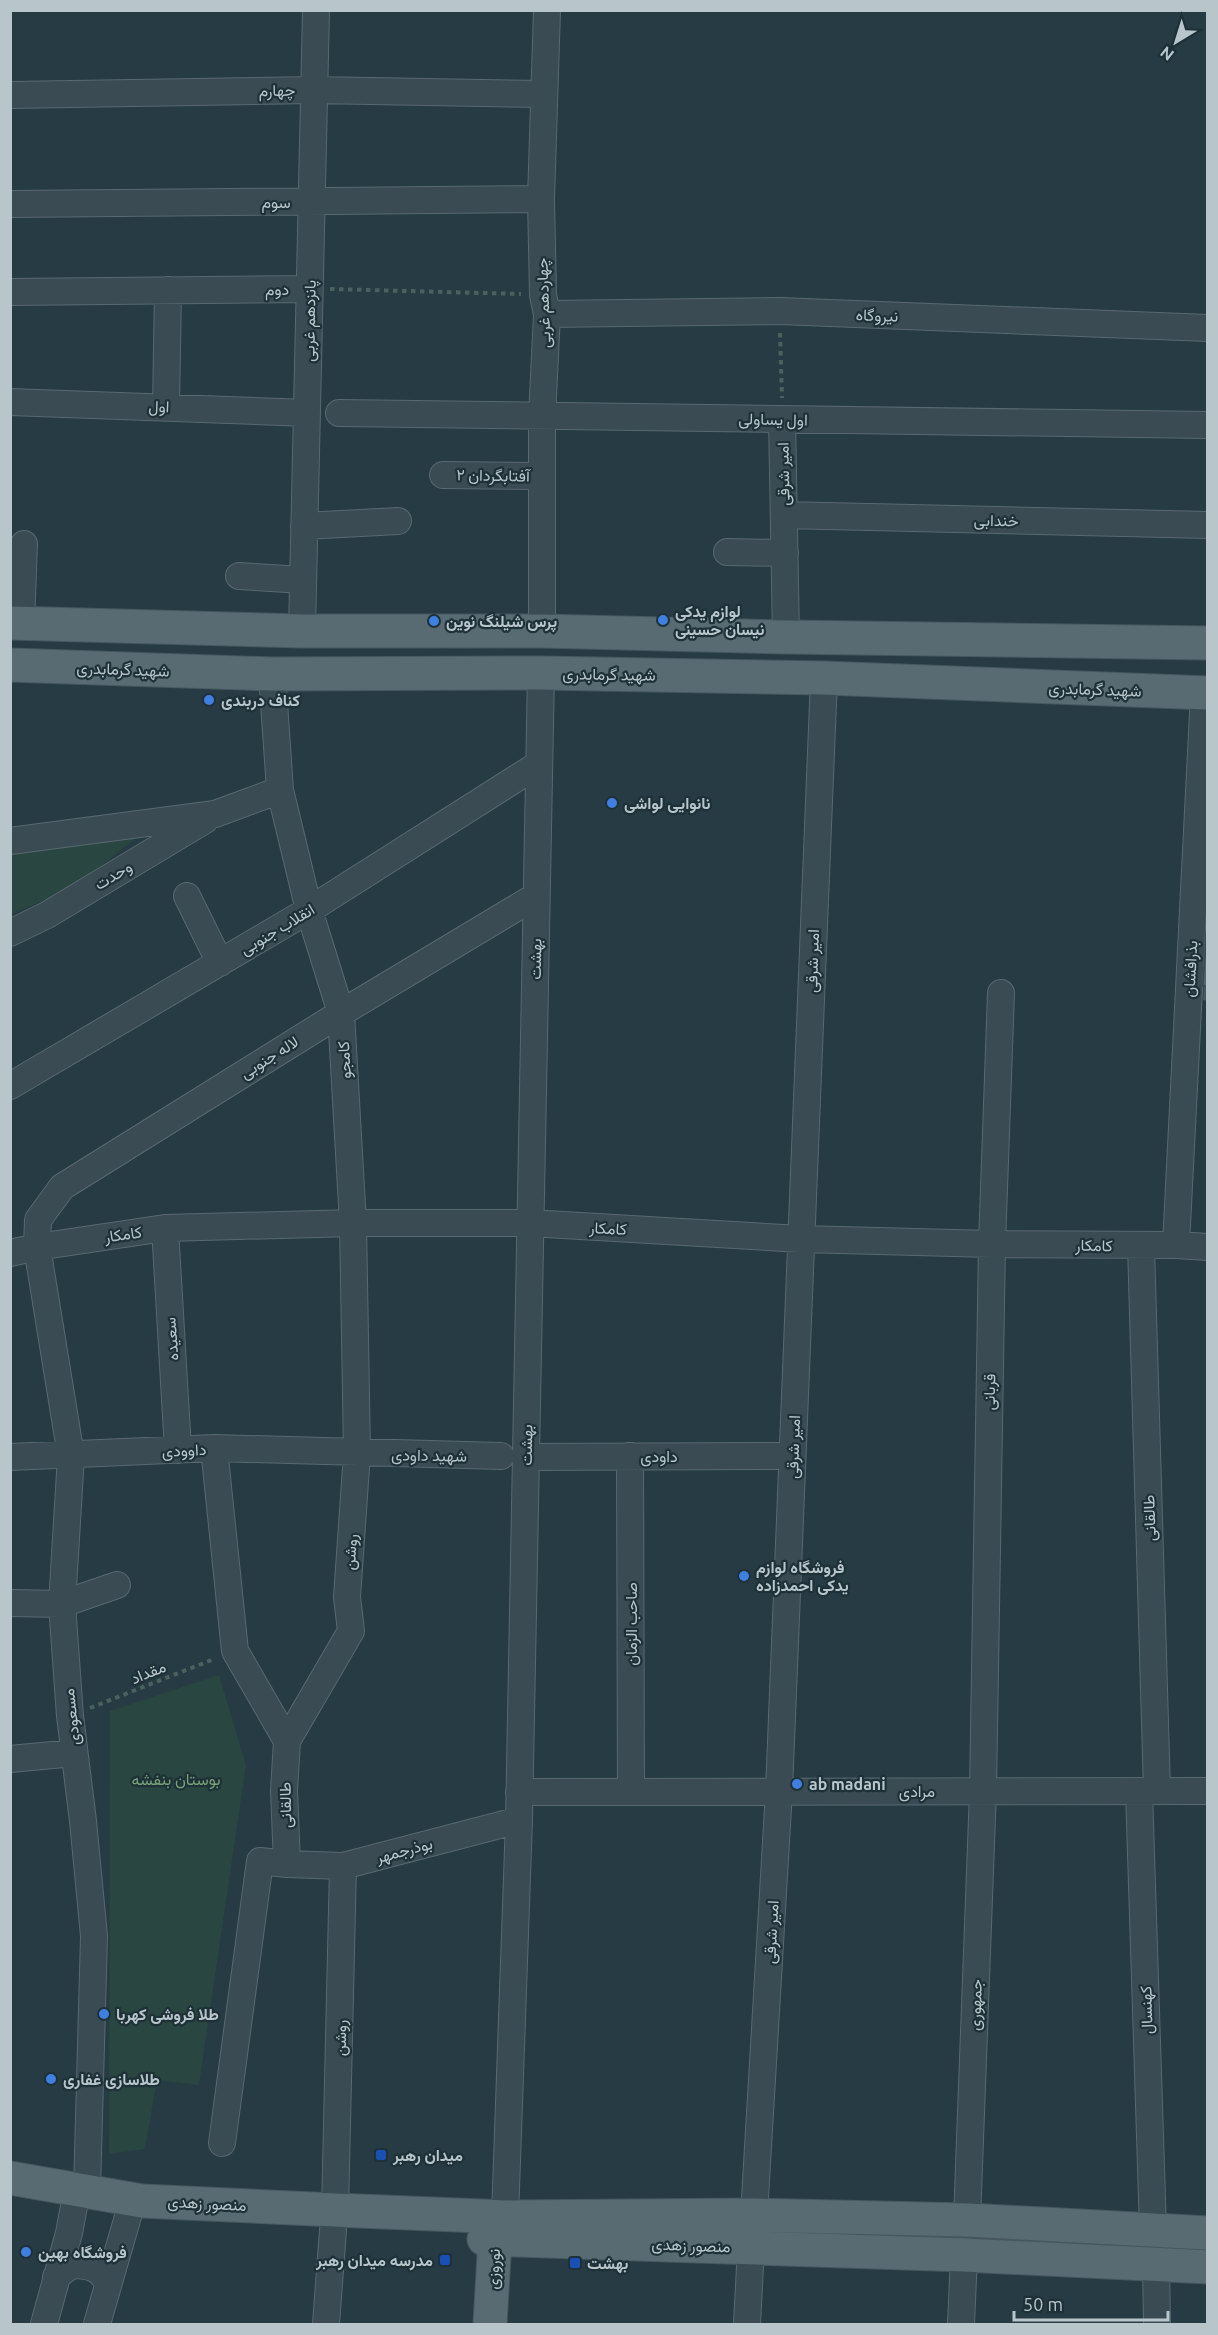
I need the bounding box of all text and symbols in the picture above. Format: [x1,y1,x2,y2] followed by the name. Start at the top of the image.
[1146,12,1206,72] north arrow
[1157,43,1177,65] text: N
[259,81,296,102] street label: چهارم
[261,193,291,213] street label: سوم
[532,257,557,348] street label: چهاردهم غربی
[265,280,289,300] street label: دوم
[299,280,322,362] street label: پانزدهم غربی
[855,305,899,327] street label: نیروگاه
[148,397,170,417] street label: اول
[738,409,808,431] street label: اول یساولی
[773,442,795,506] street label: امیر شرقی
[456,465,531,487] street label: آفتابگردان ۲
[973,511,1019,531] street label: خندابی
[675,602,765,639] place label: لوازم یدکی نیسان حسینی
[446,612,558,633] place label: پرس شیلنگ نوین
[656,613,670,627] marker: لوازم یدکی نیسان حسینی
[427,614,441,628] marker: پرس شیلنگ نوین
[76,658,170,682] street label: شهید گرمابدری
[562,664,656,686] street label: شهید گرمابدری
[1048,678,1142,702] street label: شهید گرمابدری
[221,691,300,711] place label: کناف دربندی
[202,693,216,707] marker: کناف دربندی
[624,794,711,814] place label: نانوایی لواشی
[605,796,619,810] marker: نانوایی لواشی
[91,857,136,895] street label: وحدت
[237,900,318,960] street label: انقلاب جنوبی
[802,929,824,993] street label: امیر شرقی
[526,938,546,980] street label: بهشت
[1180,940,1202,998] street label: بذرافشان
[236,1032,303,1084] street label: لاله جنوبی
[334,1041,356,1079] street label: کامجو
[588,1218,627,1240] street label: کامکار
[102,1222,143,1248] street label: کامکار
[1074,1236,1113,1256] street label: کامکار
[161,1317,182,1361] street label: سعیده
[980,1373,1000,1411] street label: قربانی
[783,1415,805,1479] street label: امیر شرقی
[517,1424,537,1466] street label: بهشت
[161,1440,207,1462] street label: داوودی
[391,1445,467,1467] street label: شهید داودی
[640,1447,678,1467] street label: داودی
[1139,1494,1161,1541] street label: طالقانی
[340,1533,362,1571] street label: روشن
[756,1558,849,1596] place label: فروشگاه لوازم یدکی احمدزاده
[737,1569,751,1583] marker: فروشگاه لوازم یدکی احمدزاده
[622,1582,642,1666] street label: صاحب الزمان
[128,1657,168,1687] street label: مقداد
[59,1687,85,1746] street label: مسعودی
[131,1770,221,1790] park label: بوستان بنفشه
[809,1775,886,1793] place label: ab madani
[790,1777,804,1791] marker: ab madani
[276,1782,296,1828] street label: طالقانی
[899,1782,935,1802] street label: مرادی
[373,1834,435,1868] street label: بوذرجمهر
[760,1900,784,1964] street label: امیر شرقی
[965,1979,987,2031] street label: جمهوری
[1136,1985,1158,2034] street label: کهنسال
[116,2005,219,2025] place label: طلا فروشی کهربا
[97,2007,111,2021] marker: طلا فروشی کهربا
[331,2020,351,2056] street label: روشن
[63,2070,160,2090] place label: طلاسازی غفاری
[44,2072,58,2086] marker: طلاسازی غفاری
[392,2146,463,2166] place label: میدان رهبر
[374,2148,388,2162] marker: میدان رهبر
[167,2192,247,2216] street label: منصور زهدی
[651,2235,731,2257] street label: منصور زهدی
[38,2243,127,2263] place label: فروشگاه بهین
[19,2245,33,2259] marker: فروشگاه بهین
[483,2248,505,2290] street label: نوروزی
[315,2251,433,2271] place label: مدرسه میدان رهبر
[438,2253,452,2267] marker: مدرسه میدان رهبر
[587,2254,629,2274] place label: بهشت
[568,2256,582,2270] marker: بهشت
[1014,2284,1168,2322] scale bar
[1023,2294,1063,2314] text: 50 m

